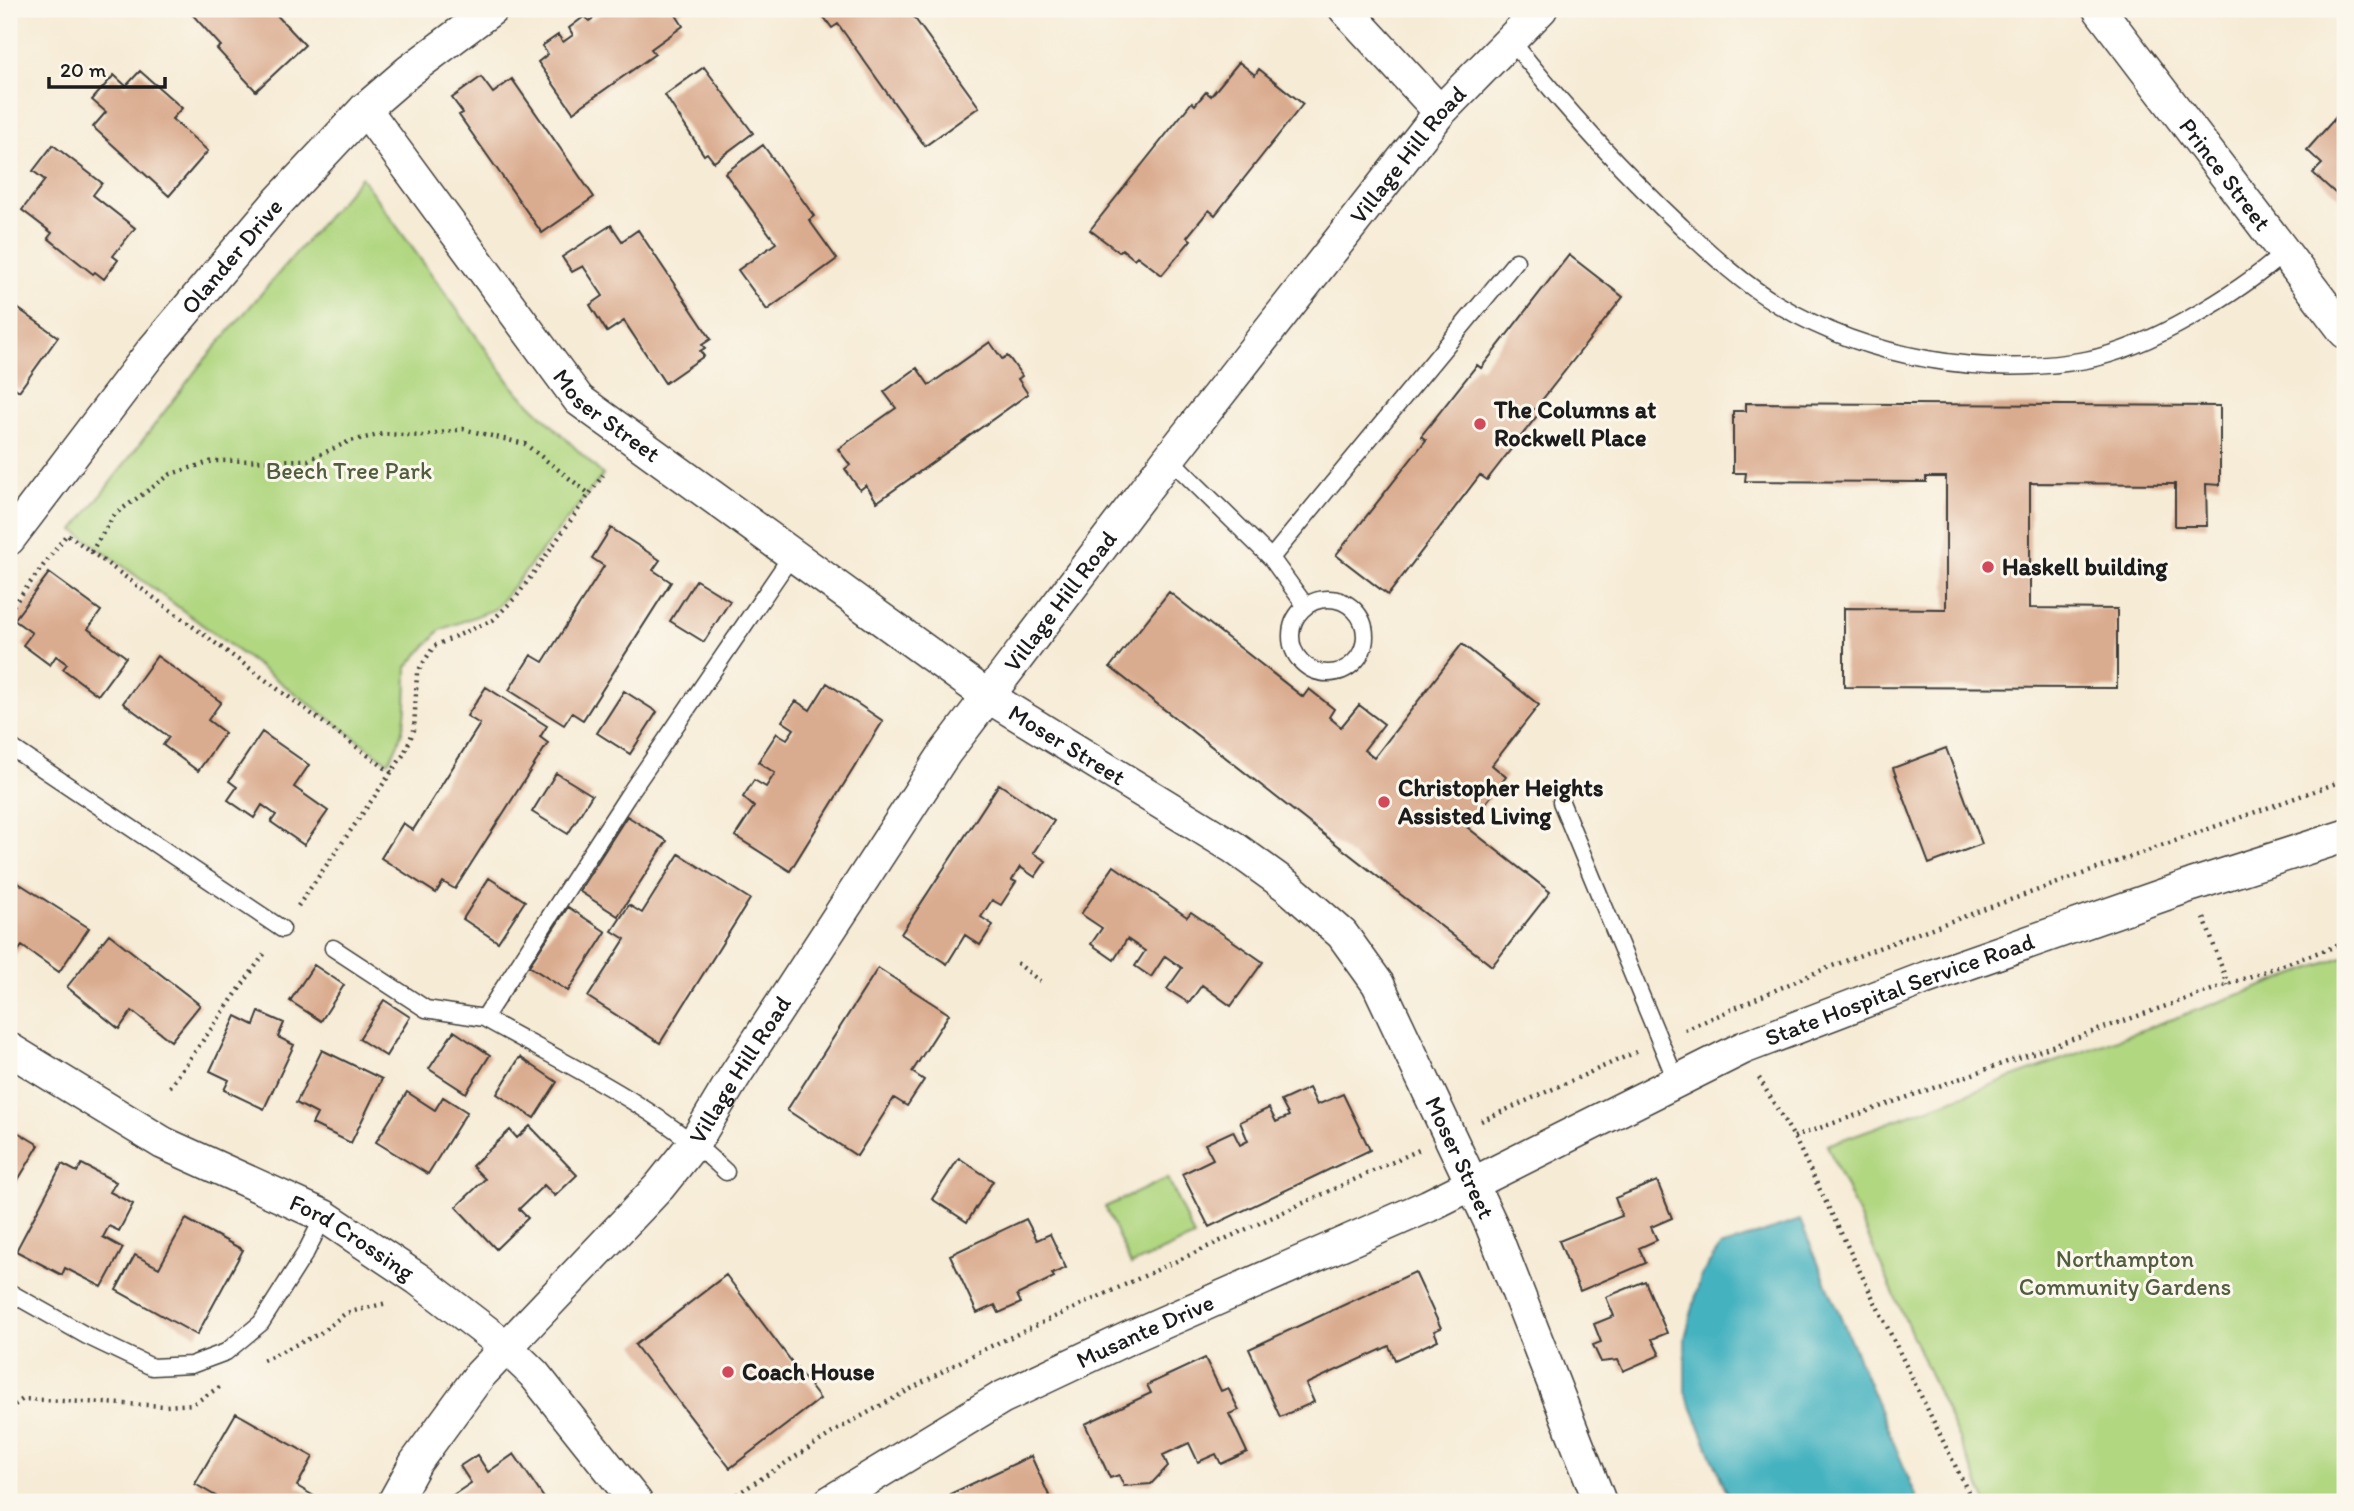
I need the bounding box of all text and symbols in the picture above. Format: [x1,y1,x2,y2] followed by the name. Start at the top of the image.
[49,46,164,90] scale bar
[60,57,107,82] text: 20 m
[1343,79,1472,229] street label: Village Hill Road
[2173,112,2278,236] street label: Prince Street
[174,192,288,320] street label: Olander Drive
[547,363,666,468] street label: Moser Street
[1493,395,1656,452] place label: The Columns at Rockwell Place
[1472,416,1488,432] marker: The Columns at Rockwell Place
[266,456,432,485] park label: Beech Tree Park
[997,525,1123,677] street label: Village Hill Road
[2002,552,2168,582] place label: Haskell building
[1980,559,1996,575] marker: Haskell building
[1003,698,1131,791] street label: Moser Street
[1397,773,1604,831] place label: Christopher Heights Assisted Living
[1376,794,1392,810] marker: Christopher Heights Assisted Living
[1761,926,2038,1052] street label: State Hospital Service Road
[682,990,797,1149] street label: Village Hill Road
[1419,1092,1501,1223] street label: Moser Street
[285,1187,421,1287] street label: Ford Crossing
[2019,1244,2231,1301] park label: Northampton Community Gardens
[1072,1287,1218,1374] street label: Musante Drive
[742,1357,875,1386] place label: Coach House
[720,1364,736,1380] marker: Coach House

